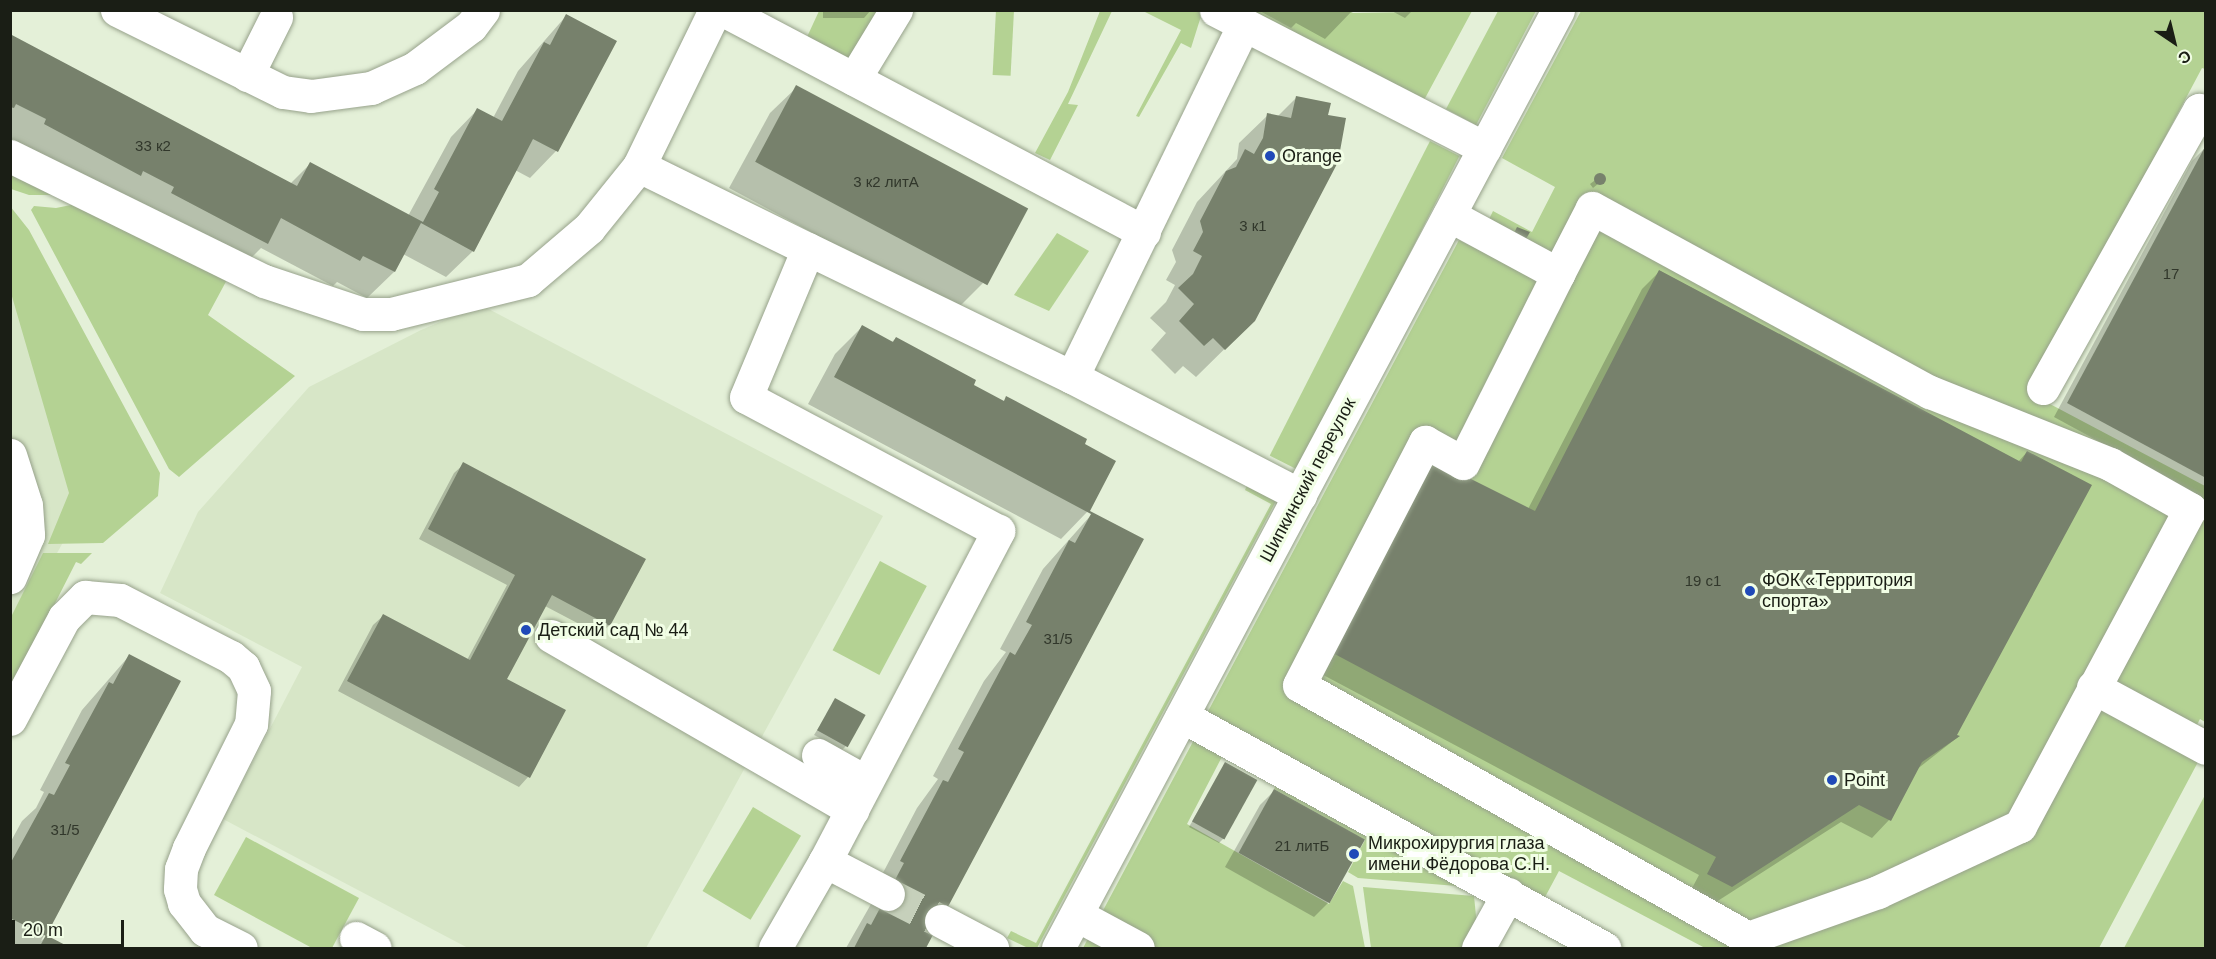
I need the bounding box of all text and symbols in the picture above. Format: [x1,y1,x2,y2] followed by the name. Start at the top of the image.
[2144,12,2204,72] north arrow
[2175,47,2194,67] text: С
[135,137,171,155] house number: 33 к2
[1282,145,1342,167] place label: Orange
[1263,149,1277,163] marker: Orange
[853,173,919,191] house number: 3 к2 литА
[1239,217,1267,235] house number: 3 к1
[2163,265,2179,283] house number: 17
[1256,394,1360,566] street label: Шипкинский переулок
[1762,570,1913,612] place label: ФОК «Территория спорта»
[1685,572,1721,590] house number: 19 с1
[1743,584,1757,598] marker: ФОК «Территория спорта»
[538,619,688,641] place label: Детский сад № 44
[519,623,533,637] marker: Детский сад № 44
[1043,630,1073,648] house number: 31/5
[1844,769,1885,791] place label: Point
[1825,773,1839,787] marker: Point
[50,821,80,839] house number: 31/5
[1368,833,1550,876] place label: Микрохирургия глаза имени Фёдорова С.Н.
[1275,837,1329,855] house number: 21 литБ
[1345,845,1363,863] marker: Микрохирургия глаза имени Фёдорова С.Н.
[15,908,128,946] scale bar
[23,920,63,940] text: 20 m

